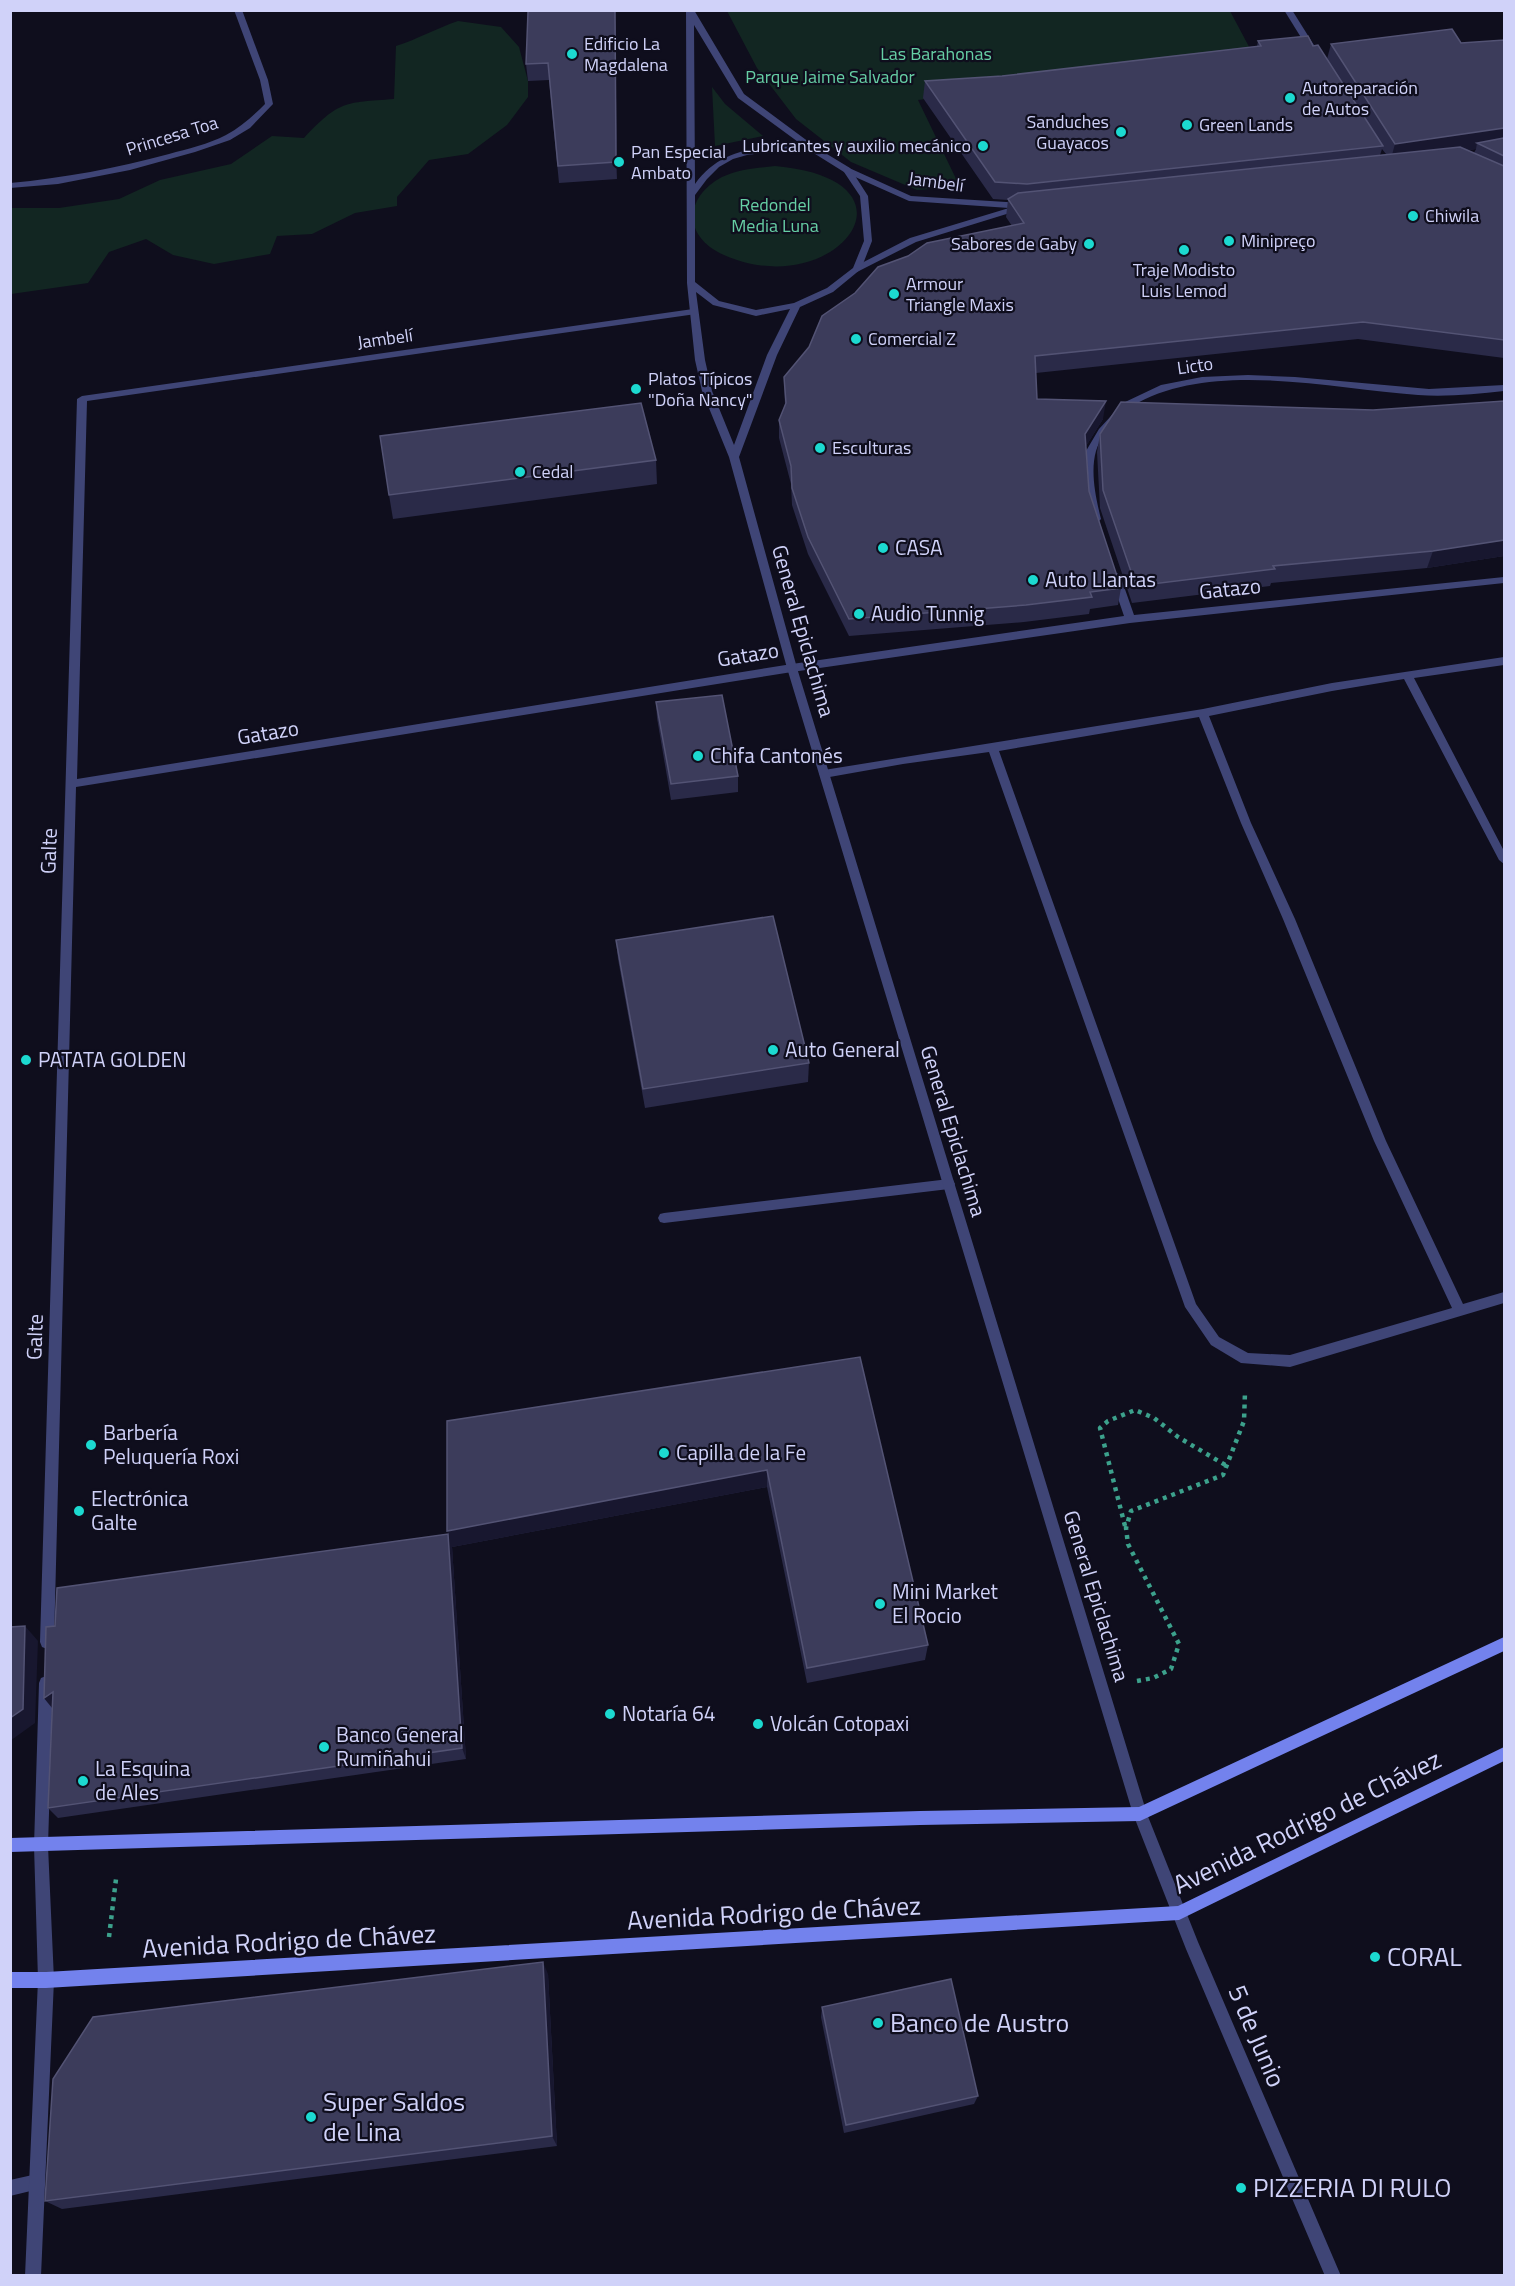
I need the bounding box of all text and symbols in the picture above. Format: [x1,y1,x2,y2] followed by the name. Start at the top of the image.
[584,30,668,78] place label: Edificio La Magdalena
[880,40,992,67] park label: Las Barahonas
[565,47,579,61] marker: Edificio La Magdalena
[745,63,915,90] park label: Parque Jaime Salvador
[1302,74,1418,122] place label: Autoreparación de Autos
[1283,91,1297,105] marker: Autoreparación de Autos
[1027,108,1109,156] place label: Sanduches Guayacos
[122,109,221,162] street label: Princesa Toa
[1199,111,1293,138] place label: Green Lands
[1180,118,1194,132] marker: Green Lands
[1114,125,1128,139] marker: Sanduches Guayacos
[742,132,971,159] place label: Lubricantes y auxilio mecánico
[631,138,726,186] place label: Pan Especial Ambato
[976,139,990,153] marker: Lubricantes y auxilio mecánico
[612,155,626,169] marker: Pan Especial Ambato
[906,164,968,199] street label: Jambelí
[731,191,819,239] park label: Redondel Media Luna
[1425,202,1479,229] place label: Chiwila
[1406,209,1420,223] marker: Chiwila
[1241,227,1316,254] place label: Minipreço
[951,230,1077,257] place label: Sabores de Gaby
[1222,234,1236,248] marker: Minipreço
[1082,237,1096,251] marker: Sabores de Gaby
[1177,243,1191,257] marker: Traje Modisto Luis Lemod
[1133,256,1235,304] place label: Traje Modisto Luis Lemod
[906,270,1014,318] place label: Armour Triangle Maxis
[887,287,901,301] marker: Armour Triangle Maxis
[355,321,417,356] street label: Jambelí
[868,325,956,352] place label: Comercial Z
[849,332,863,346] marker: Comercial Z
[1175,350,1215,381] street label: Licto
[648,365,753,413] place label: Platos Típicos "Doña Nancy"
[629,382,643,396] marker: Platos Típicos "Doña Nancy"
[832,434,911,461] place label: Esculturas
[813,441,827,455] marker: Esculturas
[532,458,573,485] place label: Cedal
[513,465,527,479] marker: Cedal
[895,531,943,563] place label: CASA
[764,541,844,721] street label: General Epiclachima
[876,541,890,555] marker: CASA
[1045,563,1156,595] place label: Auto Llantas
[1197,569,1262,607] street label: Gatazo
[1026,573,1040,587] marker: Auto Llantas
[871,597,985,629] place label: Audio Tunnig
[852,607,866,621] marker: Audio Tunnig
[715,633,781,675] street label: Gatazo
[235,711,301,753] street label: Gatazo
[710,739,843,771] place label: Chifa Cantonés
[691,749,705,763] marker: Chifa Cantonés
[31,827,65,875] street label: Galte
[785,1033,900,1065] place label: Auto General
[913,1041,995,1221] street label: General Epiclachima
[38,1043,186,1075] place label: PATATA GOLDEN
[766,1043,780,1057] marker: Auto General
[19,1053,33,1067] marker: PATATA GOLDEN
[17,1313,51,1361] street label: Galte
[103,1416,239,1472] place label: Barbería Peluquería Roxi
[676,1436,806,1468] place label: Capilla de la Fe
[84,1438,98,1452] marker: Barbería Peluquería Roxi
[657,1446,671,1460] marker: Capilla de la Fe
[91,1482,189,1538] place label: Electrónica Galte
[72,1504,86,1518] marker: Electrónica Galte
[1056,1506,1138,1686] street label: General Epiclachima
[892,1575,998,1631] place label: Mini Market El Rocio
[873,1597,887,1611] marker: Mini Market El Rocio
[622,1697,716,1729] place label: Notaría 64
[603,1707,617,1721] marker: Notaría 64
[770,1707,909,1739] place label: Volcán Cotopaxi
[751,1717,765,1731] marker: Volcán Cotopaxi
[336,1718,464,1774] place label: Banco General Rumiñahui
[317,1740,331,1754] marker: Banco General Rumiñahui
[1166,1740,1448,1904] street label: Avenida Rodrigo de Chávez
[95,1752,191,1808] place label: La Esquina de Ales
[76,1774,90,1788] marker: La Esquina de Ales
[626,1885,922,1940] street label: Avenida Rodrigo de Chávez
[141,1913,437,1968] street label: Avenida Rodrigo de Chávez
[1387,1937,1462,1976] place label: CORAL
[1368,1950,1382,1964] marker: CORAL
[1218,1979,1296,2093] street label: 5 de Junio
[890,2003,1069,2042] place label: Banco de Austro
[871,2016,885,2030] marker: Banco de Austro
[323,2082,465,2151] place label: Super Saldos de Lina
[304,2110,318,2124] marker: Super Saldos de Lina
[1253,2168,1451,2207] place label: PIZZERIA DI RULO
[1234,2181,1248,2195] marker: PIZZERIA DI RULO

